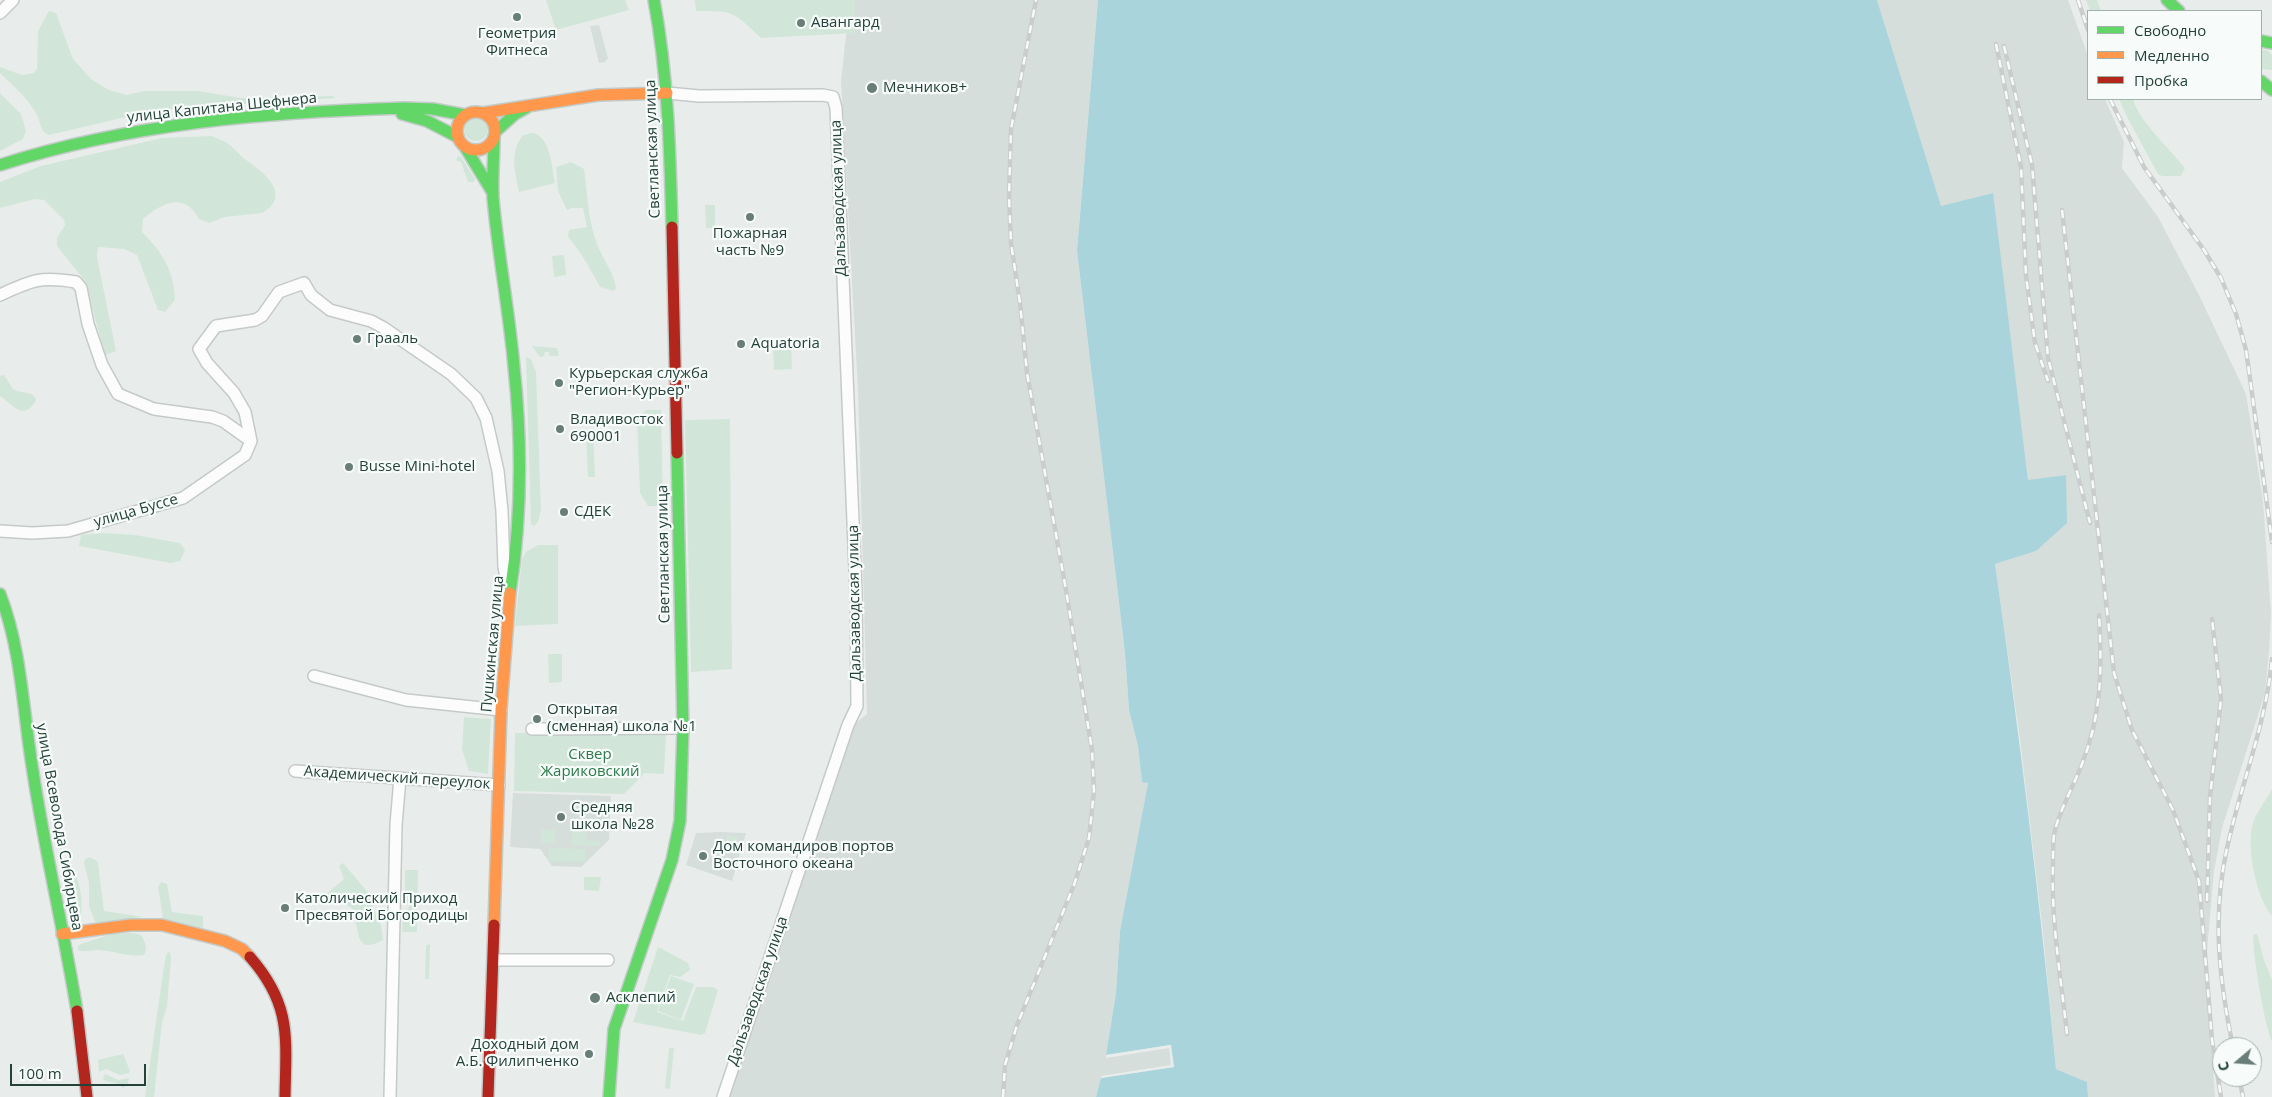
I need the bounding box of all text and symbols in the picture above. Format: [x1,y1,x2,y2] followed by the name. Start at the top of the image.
[2087,10,2262,100] legend
[511,11,523,23] marker: Геометрия Фитнеса
[811,14,880,32] place label: Авангард
[795,17,807,29] marker: Авангард
[2134,20,2206,40] text: Свободно
[478,25,556,60] place label: Геометрия Фитнеса
[2134,45,2210,65] text: Медленно
[2134,70,2188,90] text: Пробка
[642,79,664,219] street label: Светланская улица
[883,79,967,97] place label: Мечников+
[865,81,879,95] marker: Мечников+
[126,89,318,127] street label: улица Капитана Шефнера
[827,119,851,277] street label: Дальзаводская улица
[744,211,756,223] marker: Пожарная часть №9
[713,225,787,260] place label: Пожарная часть №9
[367,330,418,348] place label: Грааль
[351,333,363,345] marker: Грааль
[751,335,820,353] place label: Aquatoria
[735,338,747,350] marker: Aquatoria
[569,365,708,400] place label: Курьерская служба "Регион-Курьер"
[553,377,565,389] marker: Курьерская служба "Регион-Курьер"
[570,411,663,446] place label: Владивосток 690001
[554,423,566,435] marker: Владивосток 690001
[359,458,475,476] place label: Busse Mini-hotel
[343,461,355,473] marker: Busse Mini-hotel
[654,484,674,624] street label: Светланская улица
[92,490,180,532] street label: улица Буссе
[574,503,611,521] place label: СДЕК
[558,506,570,518] marker: СДЕК
[845,525,865,681] street label: Дальзаводская улица
[478,575,508,713] street label: Пушкинская улица
[547,701,697,736] place label: Открытая (сменная) школа №1
[531,713,543,725] marker: Открытая (сменная) школа №1
[32,722,86,932] street label: улица Всеволода Сибирцева
[540,746,640,781] park label: Сквер Жариковский
[303,763,491,793] street label: Академический переулок
[571,799,654,834] place label: Средняя школа №28
[555,811,567,823] marker: Средняя школа №28
[713,838,894,873] place label: Дом командиров портов Восточного океана
[697,850,709,862] marker: Дом командиров портов Восточного океана
[295,890,468,925] place label: Католический Приход Пресвятой Богородицы
[279,902,291,914] marker: Католический Приход Пресвятой Богородицы
[724,914,792,1068] street label: Дальзаводская улица
[606,989,676,1007] place label: Асклепий
[588,991,602,1005] marker: Асклепий
[456,1036,579,1071] place label: Доходный дом А.Б. Филипченко
[2212,1037,2262,1087] north arrow
[583,1048,595,1060] marker: Доходный дом А.Б. Филипченко
[12,1054,149,1086] scale bar
[2213,1059,2234,1074] text: С
[18,1063,62,1083] text: 100 m

